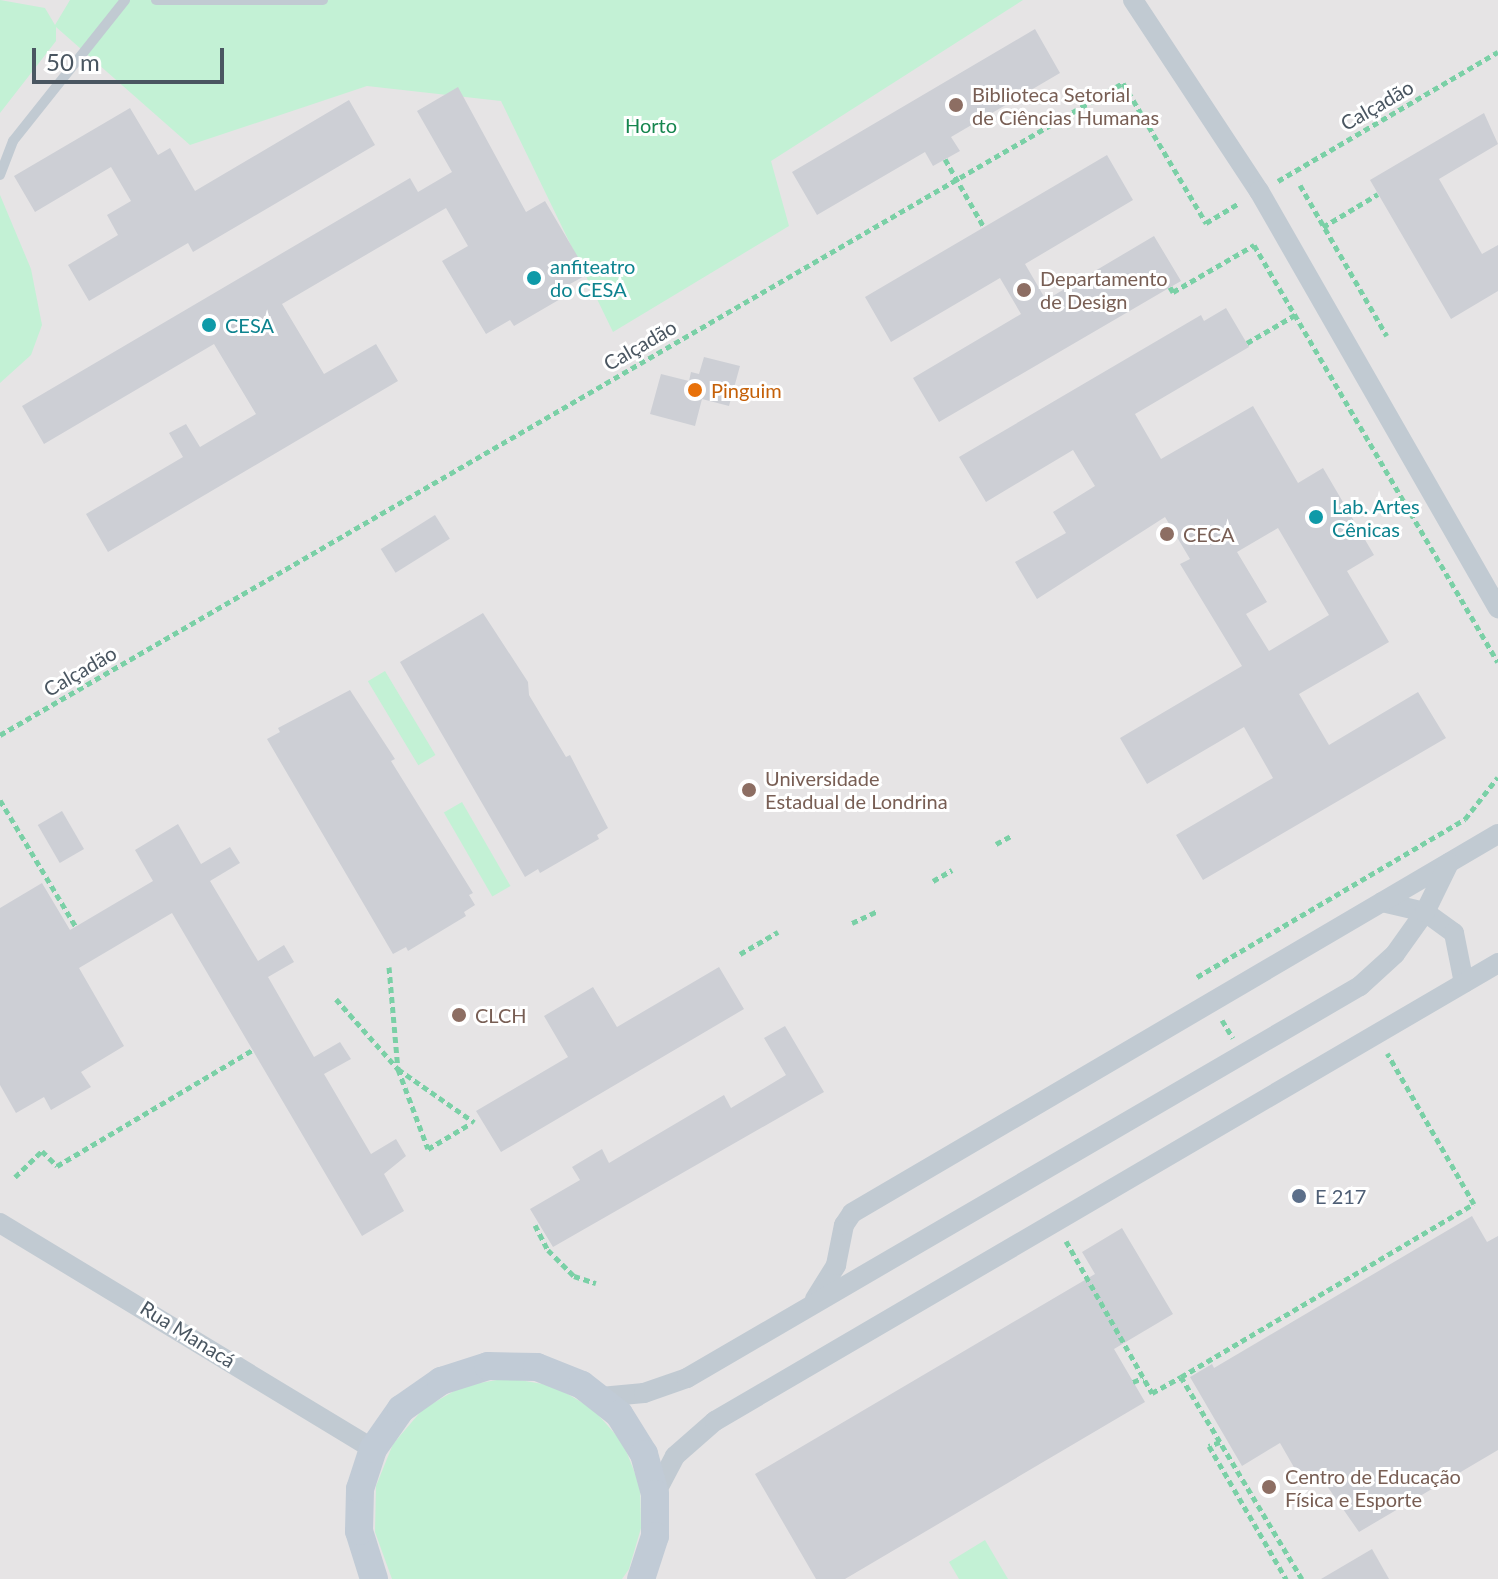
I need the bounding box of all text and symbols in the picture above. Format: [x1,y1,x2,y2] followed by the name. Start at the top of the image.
[36,32,228,82] scale bar
[46,47,100,76] text: 50 m
[1336,75,1418,135] street label: Calçadão
[972,82,1159,129] place label: Biblioteca Setorial de Ciências Humanas
[947,96,965,114] marker: Biblioteca Setorial de Ciências Humanas
[625,113,677,137] park label: Horto
[550,254,635,301] place label: anfiteatro do CESA
[1040,266,1168,313] place label: Departamento de Design
[525,269,543,287] marker: anfiteatro do CESA
[1015,281,1033,299] marker: Departamento de Design
[225,313,274,337] place label: CESA
[599,315,681,375] street label: Calçadão
[200,316,218,334] marker: CESA
[711,378,782,402] place label: Pinguim
[686,381,704,399] marker: Pinguim
[1332,494,1420,541] place label: Lab. Artes Cênicas
[1307,508,1325,526] marker: Lab. Artes Cênicas
[1183,522,1234,546] place label: CECA
[1158,525,1176,543] marker: CECA
[39,641,121,701] street label: Calçadão
[765,766,948,813] place label: Universidade Estadual de Londrina
[740,781,758,799] marker: Universidade Estadual de Londrina
[475,1003,527,1027] place label: CLCH
[450,1006,468,1024] marker: CLCH
[1315,1184,1366,1208] place label: E 217
[1290,1187,1308,1205] marker: E 217
[136,1295,240,1373] street label: Rua Manacá
[1285,1464,1461,1511] place label: Centro de Educação Física e Esporte
[1260,1478,1278,1496] marker: Centro de Educação Física e Esporte

